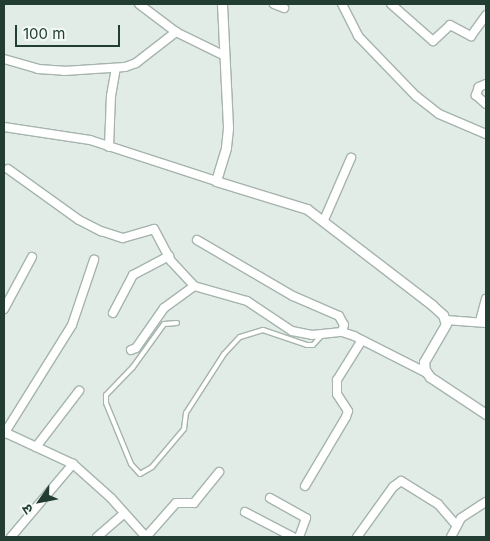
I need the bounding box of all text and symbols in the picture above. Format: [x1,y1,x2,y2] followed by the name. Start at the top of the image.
[18,15,122,47] scale bar
[23,24,65,43] text: 100 m
[15,476,65,526] north arrow
[18,501,36,518] text: उ

